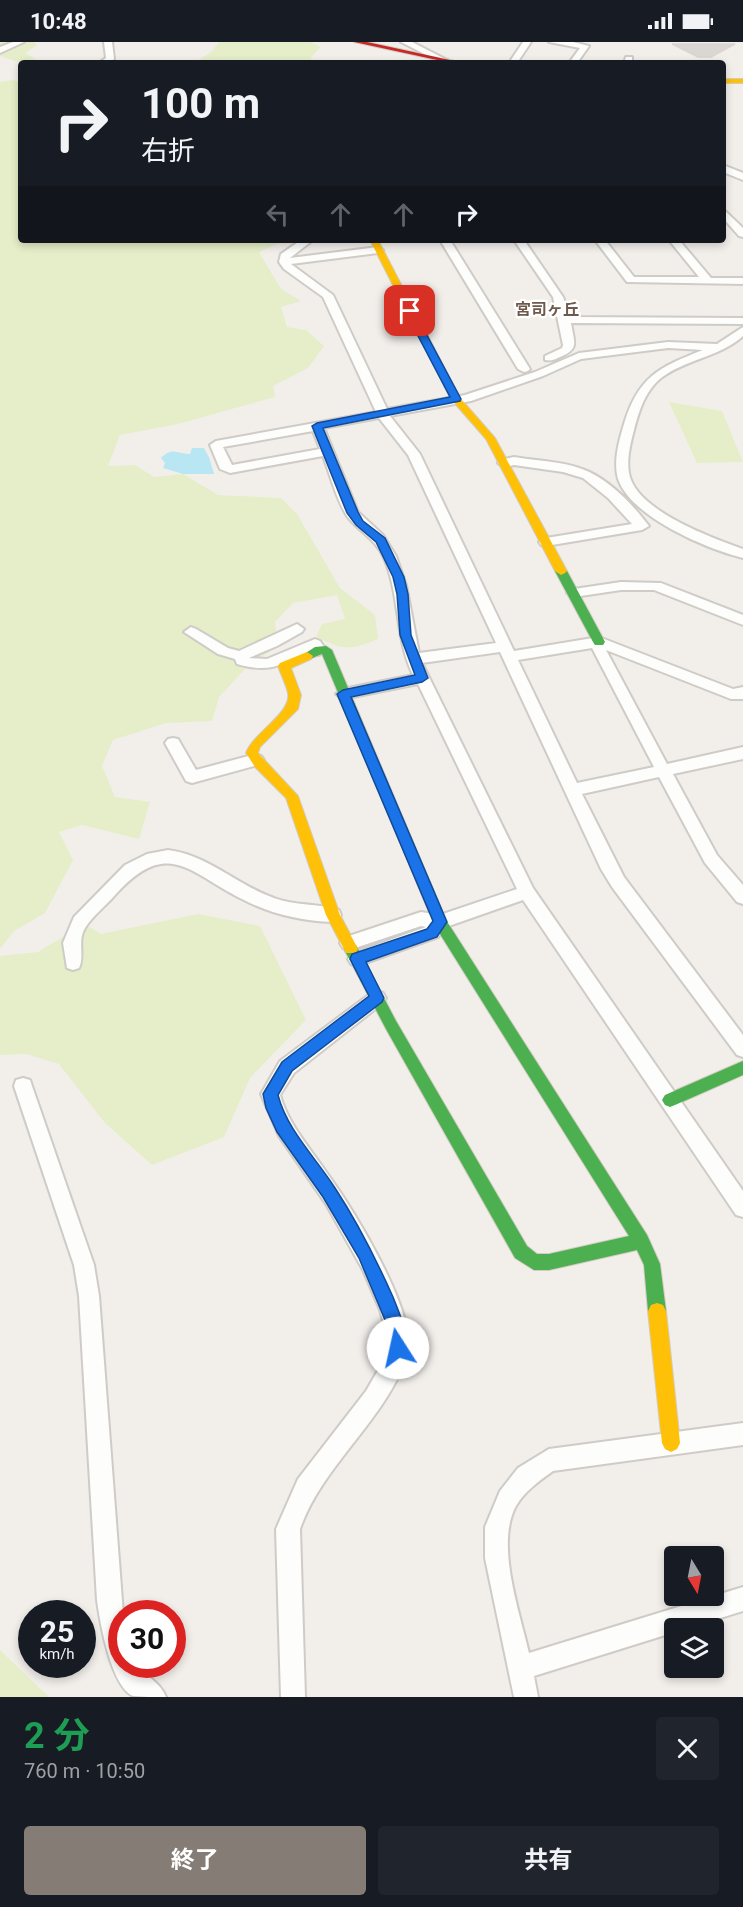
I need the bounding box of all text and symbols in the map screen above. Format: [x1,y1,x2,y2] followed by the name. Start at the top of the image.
[30,9,87,34] text: 10:48
[141,79,260,128] text: 100 m
[42,84,120,162] icon: right
[141,135,195,167] text: 右折
[261,198,294,231] icon: left
[324,198,357,231] icon: ahead
[387,198,420,231] icon: ahead
[450,198,483,231] icon: right
[384,285,435,336] pin
[393,294,426,327] icon: arrive
[515,300,579,319] district label: 宮司ヶ丘
[366,1316,430,1380] position arrow
[664,1546,724,1606] north arrow
[664,1546,724,1678] map controls
[108,1600,186,1678] speed limit sign: 30
[40,1614,74,1649] text: 25
[664,1618,724,1678] button: layers
[39,1645,75,1663] text: km/h
[24,1715,90,1757] text: 2 分
[656,1717,719,1780] button: close
[24,1759,145,1783] text: 760 m · 10:50
[24,1826,366,1895] button: 終了
[378,1826,719,1895] button: 共有

